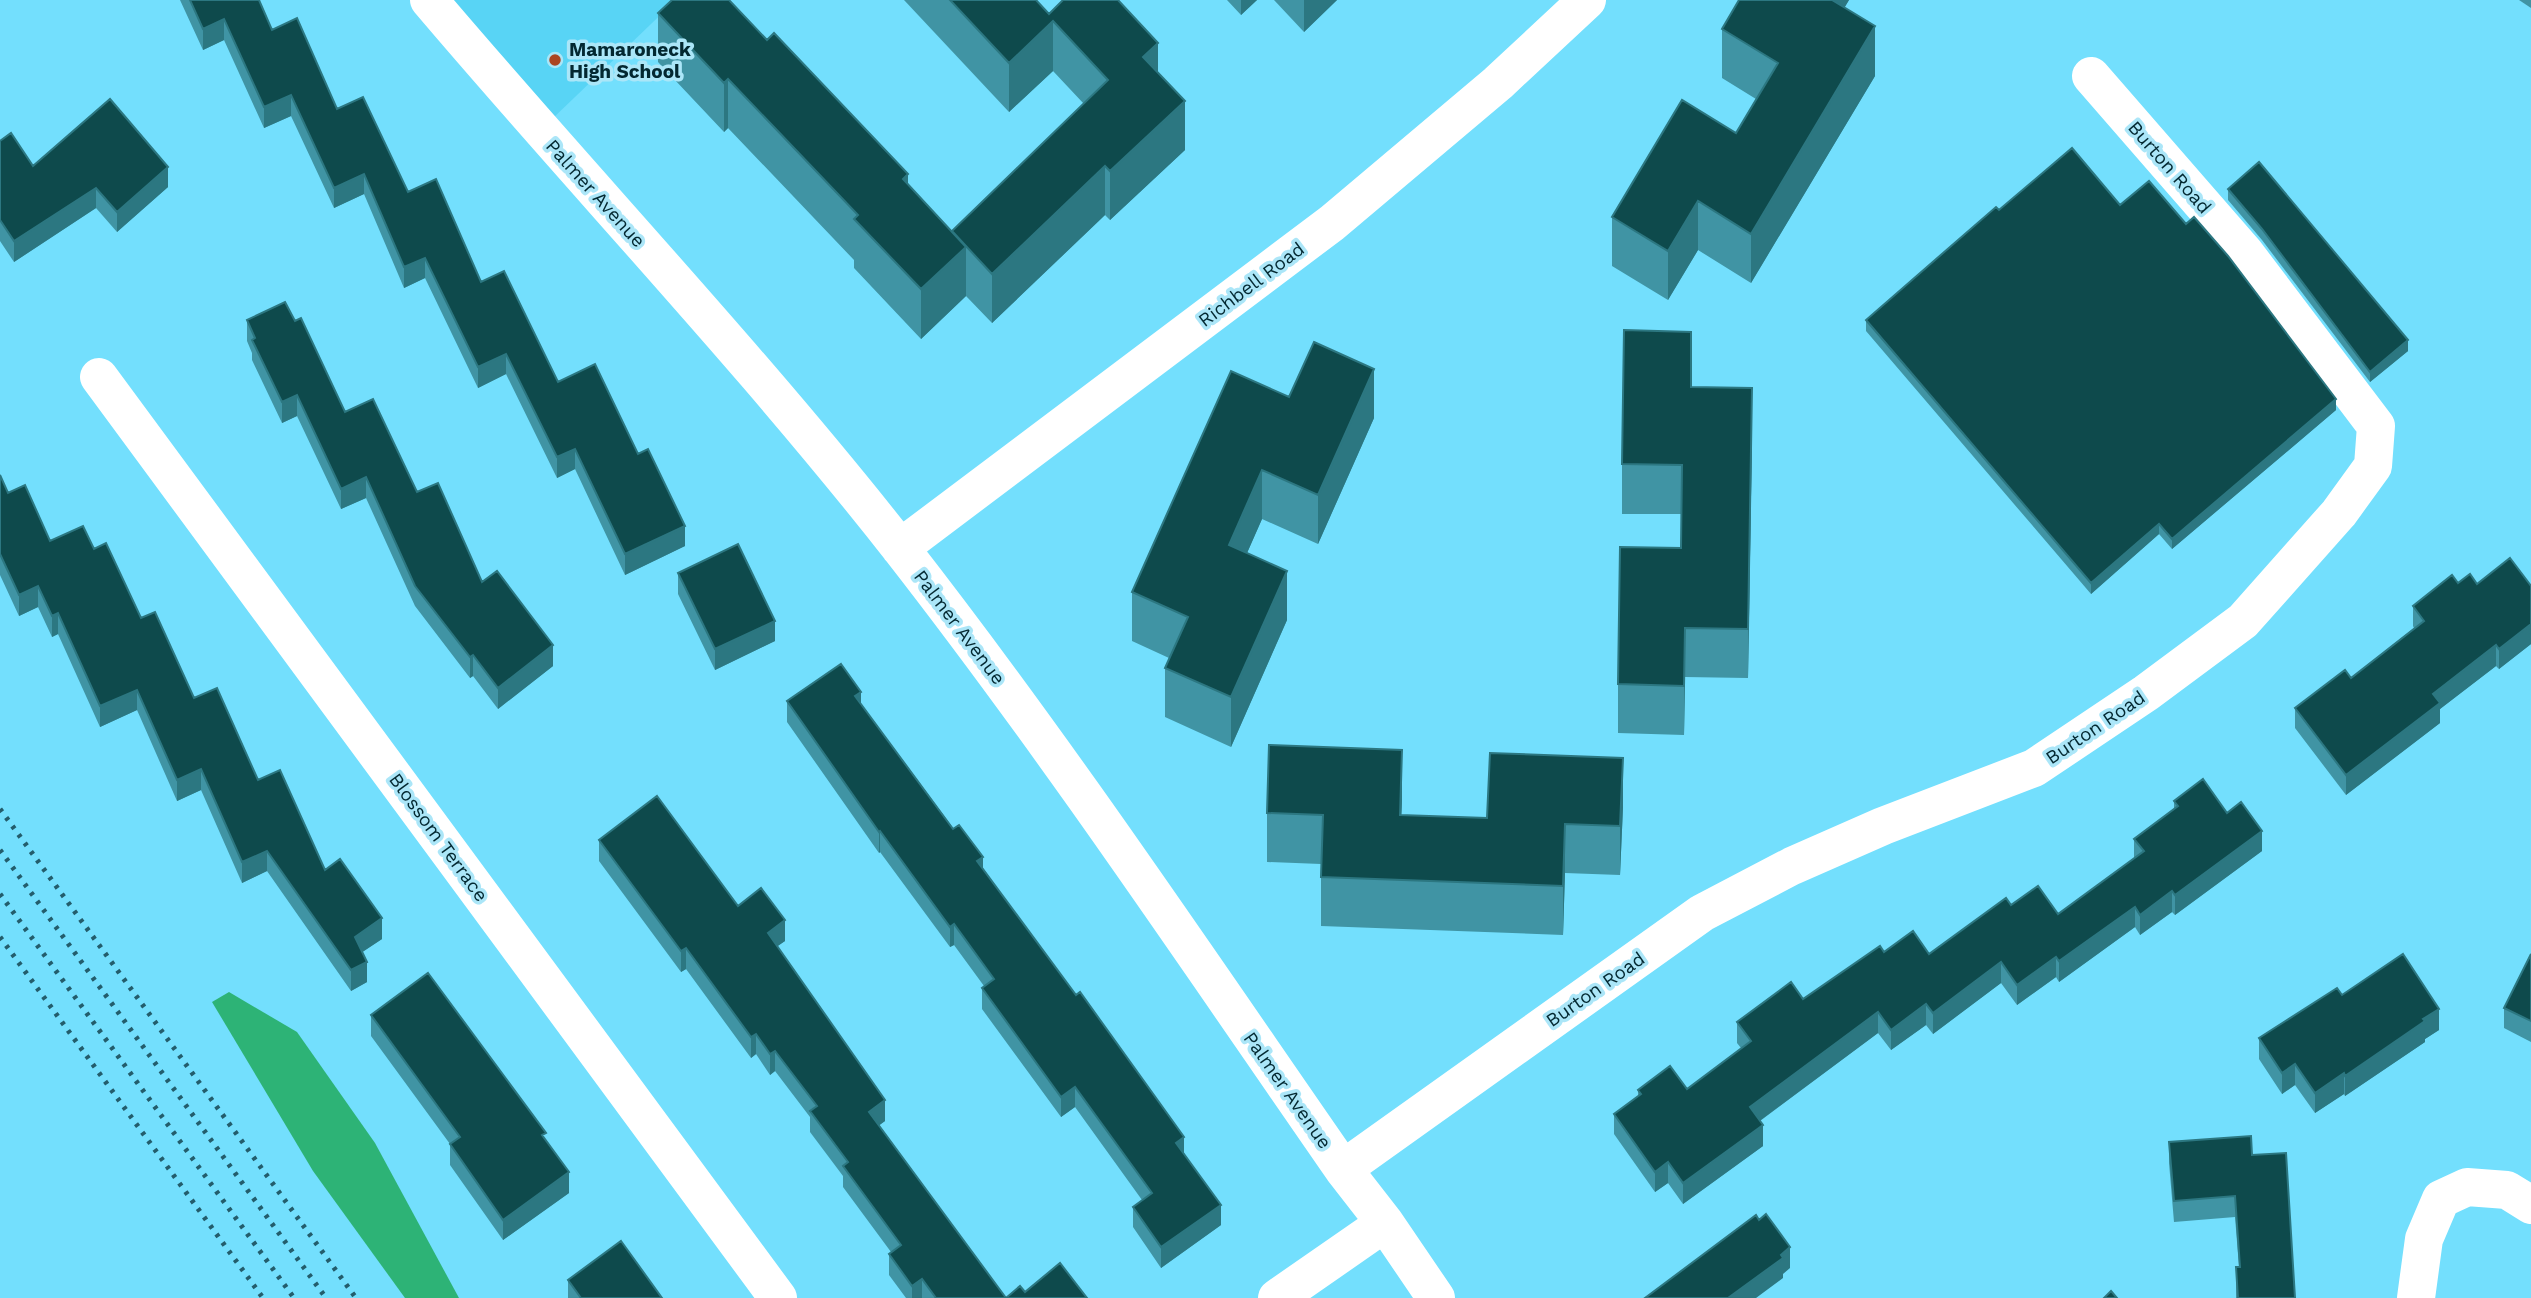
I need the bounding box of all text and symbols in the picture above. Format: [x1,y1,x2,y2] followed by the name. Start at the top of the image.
[569,38,691,83] place label: Mamaroneck High School
[547,52,563,68] marker: Mamaroneck High School
[2123,116,2216,218] street label: Burton Road
[541,135,650,252] street label: Palmer Avenue
[1194,237,1309,332] street label: Richbell Road
[909,565,1010,689] street label: Palmer Avenue
[2041,686,2150,769] street label: Burton Road
[384,769,493,906] street label: Blossom Terrace
[1541,947,1649,1032] street label: Burton Road
[1239,1027,1336,1153] street label: Palmer Avenue

